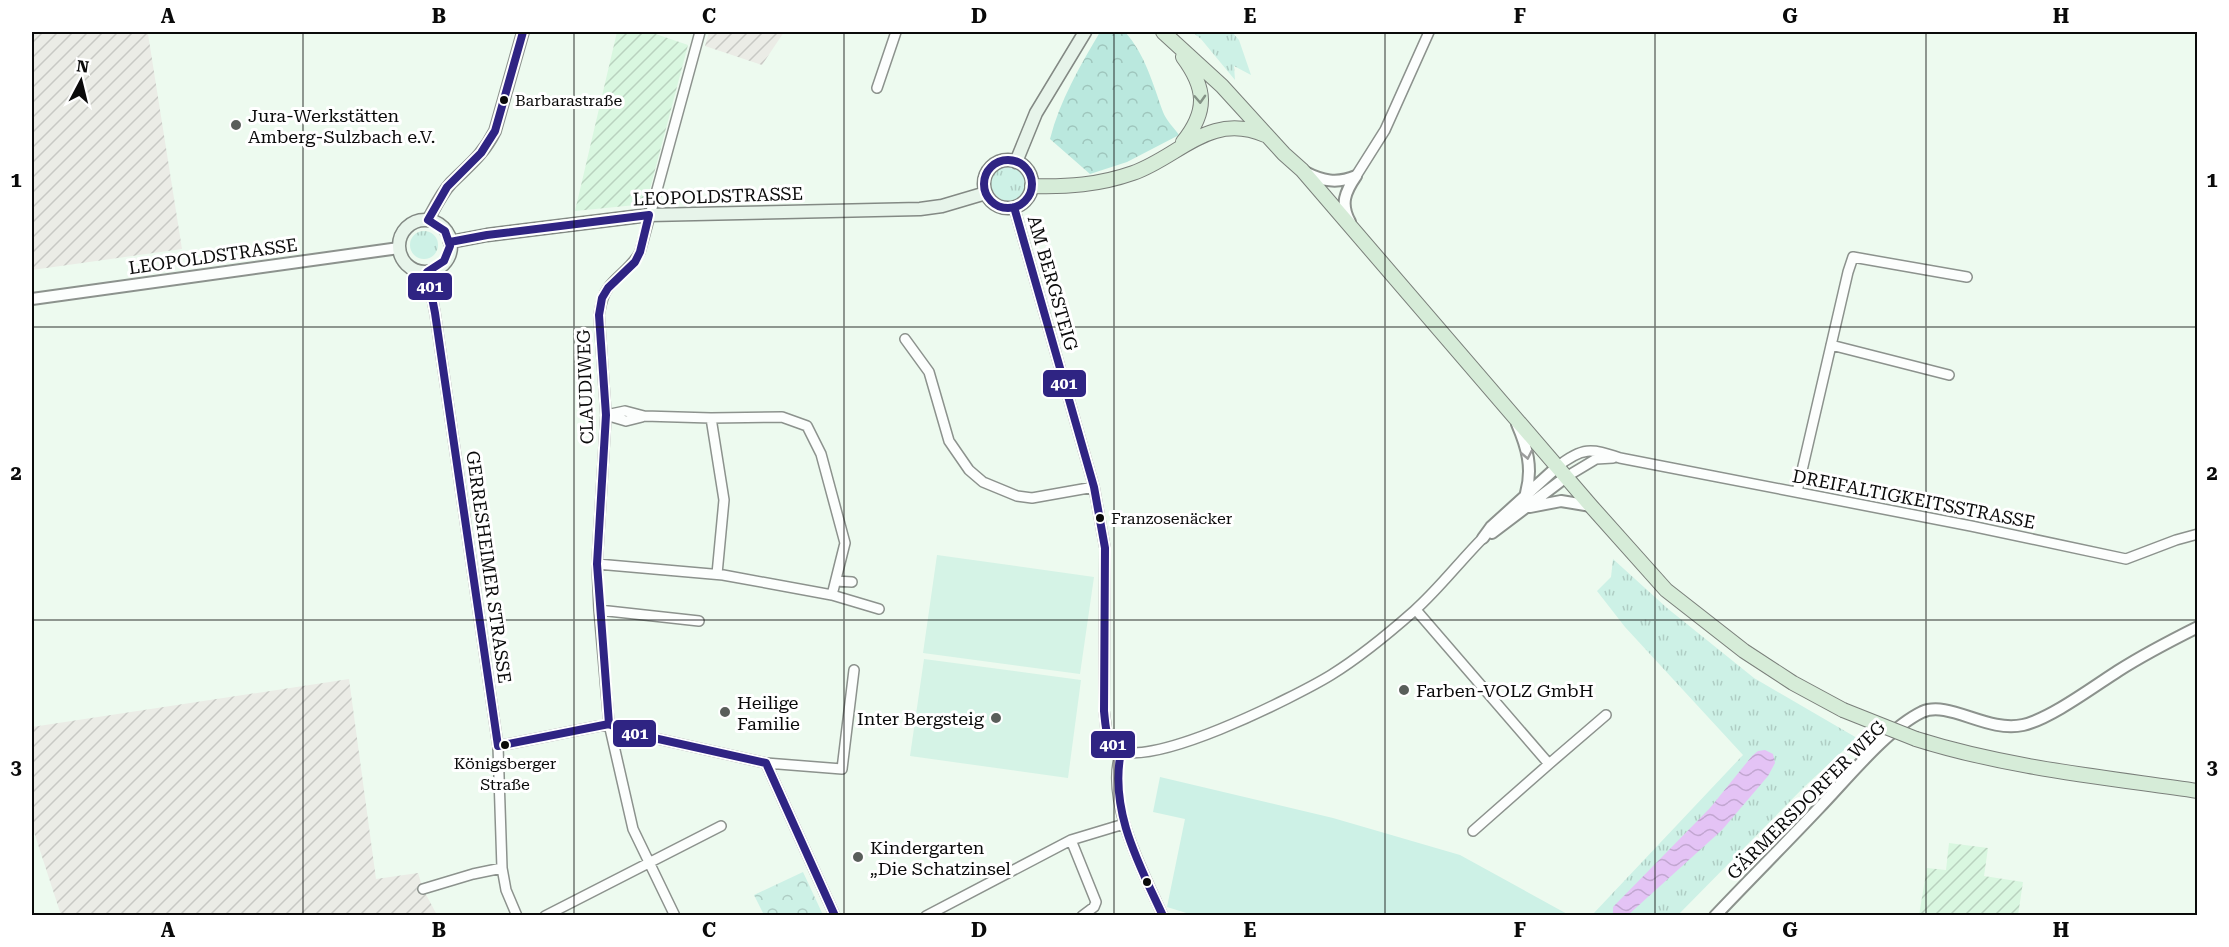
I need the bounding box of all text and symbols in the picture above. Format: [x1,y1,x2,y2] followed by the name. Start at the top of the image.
[161,4,176,28] text: A
[432,4,446,28] text: B
[702,4,716,28] text: C
[971,4,987,28] text: D
[1244,4,1257,28] text: E
[1514,4,1526,28] text: F
[1782,4,1798,28] text: G
[2053,4,2069,28] text: H
[51,51,111,111] north arrow
[75,56,90,77] text: N
[515,91,622,110] place label: Barbarastraße
[498,94,510,106] marker: Barbarastraße
[1194,94,1207,103] one-way arrow
[248,105,435,147] place label: Jura-Werkstätten Amberg-Sulzbach e.V.
[229,118,243,132] marker: Jura-Werkstätten Amberg-Sulzbach e.V.
[10,168,22,192] text: 1
[2206,168,2218,192] text: 1
[633,183,803,209] street label: LEOPOLDSTRASSE
[1024,213,1082,353] street label: AM BERGSTEIG
[127,234,299,278] street label: LEOPOLDSTRASSE
[407,272,453,301] line badge: 401
[417,277,443,296] text: 401
[573,329,597,445] street label: CLAUDIWEG
[1042,369,1087,398] line badge: 401
[1051,374,1077,393] text: 401
[462,449,516,685] street label: GERRESHEIMER STRASSE
[1520,450,1533,460] one-way arrow
[10,461,22,485] text: 2
[2206,461,2218,485] text: 2
[1791,465,2037,533] street label: DREIFALTIGKEITSSTRASSE
[1111,509,1233,528] place label: Franzosenäcker
[1094,512,1106,524] marker: Franzosenäcker
[1416,680,1594,701] place label: Farben-VOLZ GmbH
[1397,683,1411,697] marker: Farben-VOLZ GmbH
[737,692,800,734] place label: Heilige Familie
[718,705,732,719] marker: Heilige Familie
[857,708,985,729] place label: Inter Bergsteig
[989,711,1003,725] marker: Inter Bergsteig
[1722,716,1890,884] street label: GÄRMERSDORFER WEG
[612,719,657,748] line badge: 401
[622,724,648,743] text: 401
[1090,730,1136,759] line badge: 401
[1100,735,1126,754] text: 401
[499,739,511,751] marker: Königsberger Straße
[454,754,557,794] place label: Königsberger Straße
[10,755,22,779] text: 3
[2206,755,2218,779] text: 3
[870,837,1011,879] place label: Kindergarten „Die Schatzinsel
[851,850,865,864] marker: Kindergarten „Die Schatzinsel
[1141,876,1153,888] unlabelled marker
[161,918,176,942] text: A
[432,918,446,942] text: B
[702,918,716,942] text: C
[971,918,987,942] text: D
[1244,918,1257,942] text: E
[1514,918,1526,942] text: F
[1782,918,1798,942] text: G
[2053,918,2069,942] text: H

